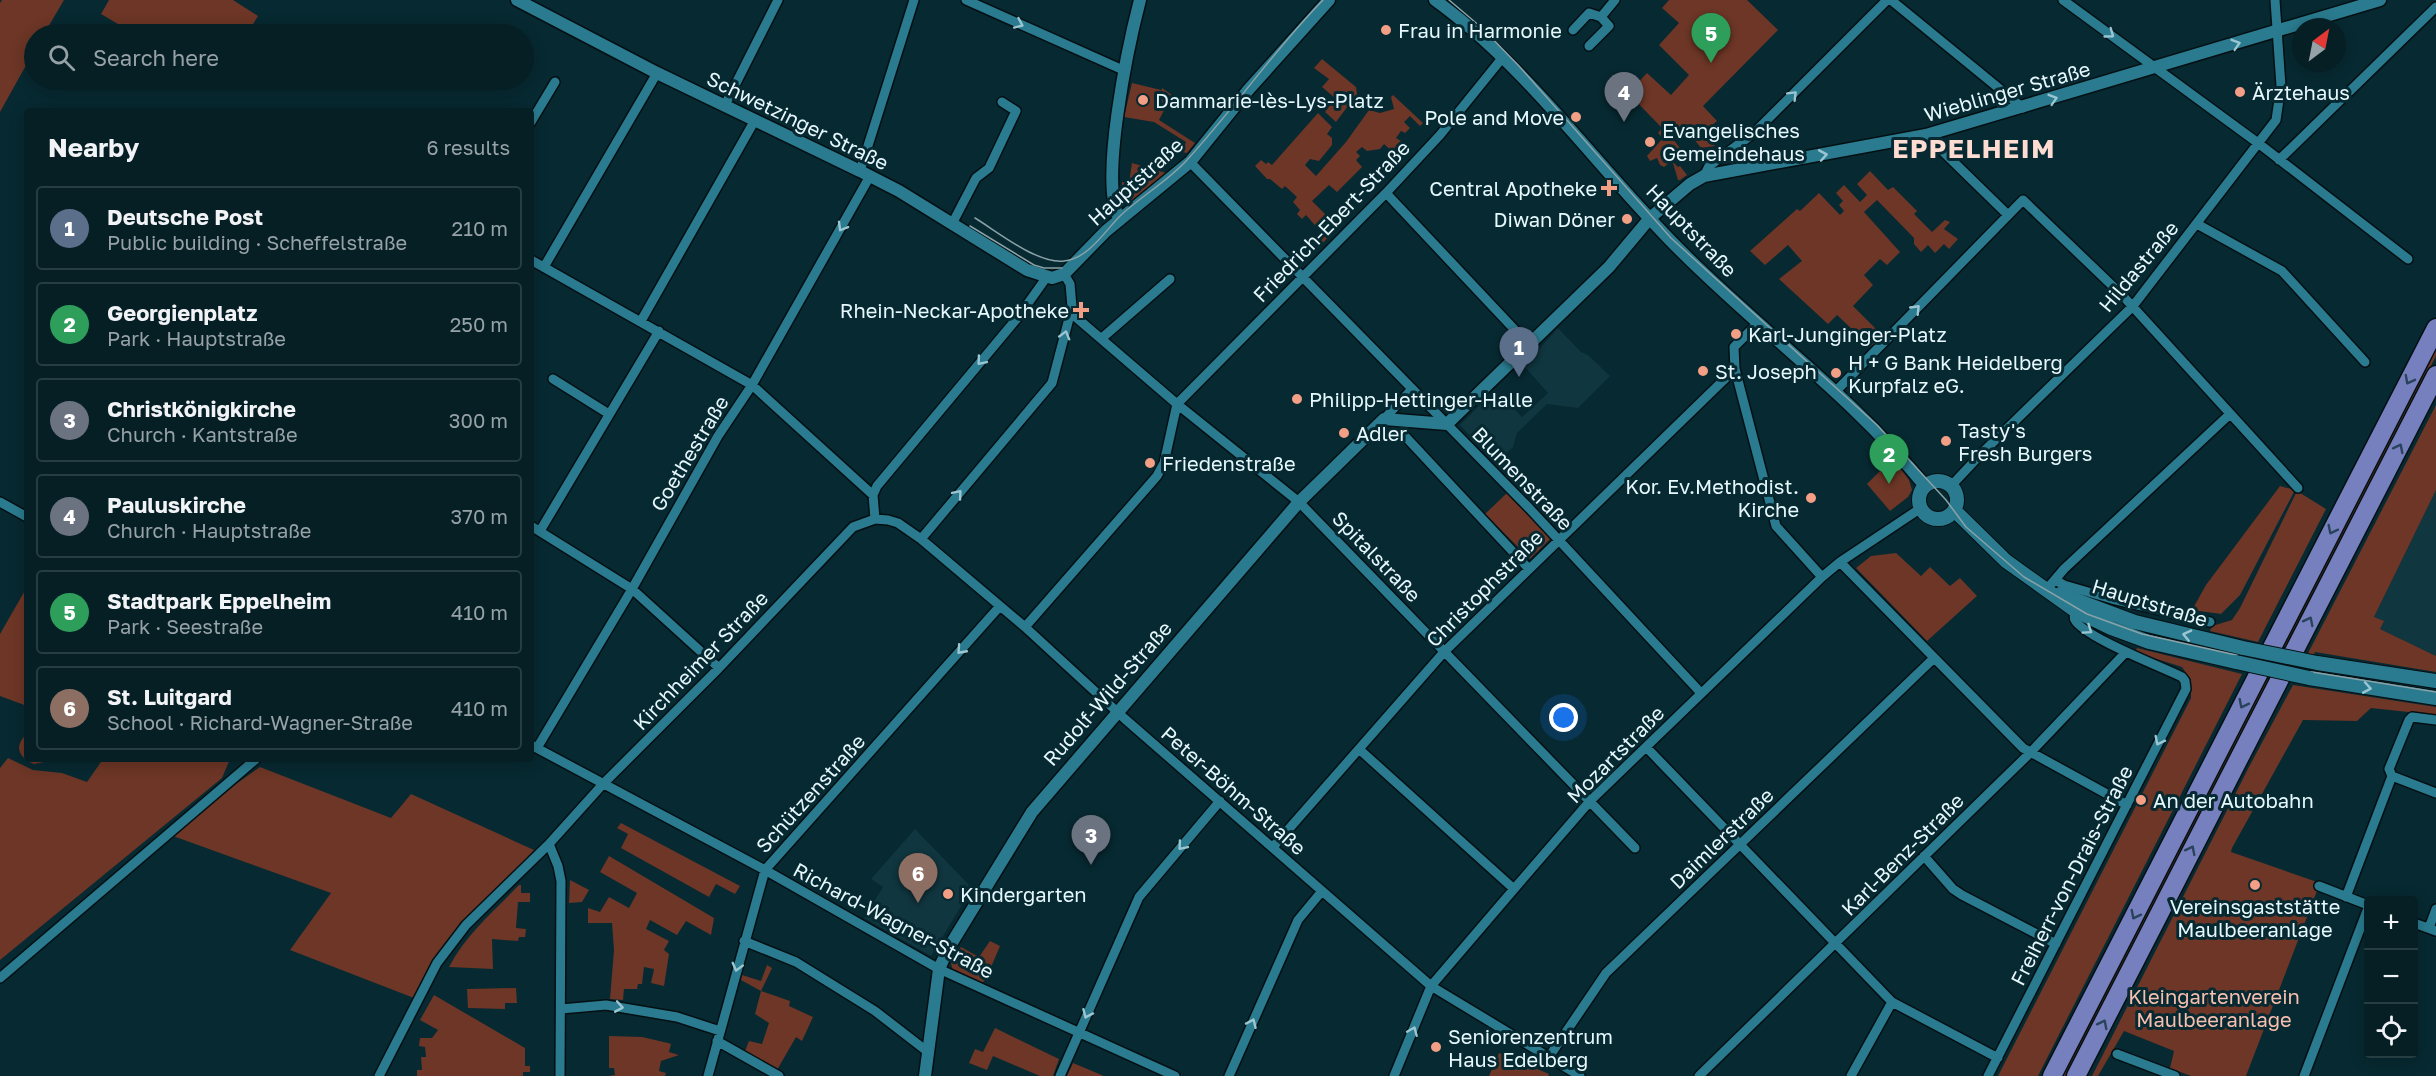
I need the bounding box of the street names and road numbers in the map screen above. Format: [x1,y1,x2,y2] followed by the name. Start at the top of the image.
[1921,56,2093,126] street label: Wieblinger Straße
[703,66,893,174] street label: Schwetzinger Straße
[1083,132,1187,230] street label: Hauptstraße
[1248,135,1414,307] street label: Friedrich-Ebert-Straße
[1642,179,1742,281] street label: Hauptstraße
[2093,216,2183,316] street label: Hildastraße
[645,391,733,515] street label: Goethestraße
[1468,421,1578,535] street label: Blumenstraße
[1328,506,1426,606] street label: Spitalstraße
[1421,525,1547,651] street label: Christophstraße
[2089,573,2211,631] street label: Hauptstraße
[628,586,772,734] street label: Kirchheimer Straße
[1038,616,1176,770] street label: Rudolf-Wild-Straße
[1561,700,1669,808] street label: Mozartstraße
[1157,721,1311,859] street label: Peter-Böhm-Straße
[750,729,870,857] street label: Schützenstraße
[2005,761,2137,989] street label: Freiherr-von-Drais-Straße
[1664,783,1778,893] street label: Daimlerstraße
[1836,788,1968,920] street label: Karl-Benz-Straße
[790,857,998,983] street label: Richard-Wagner-Straße

